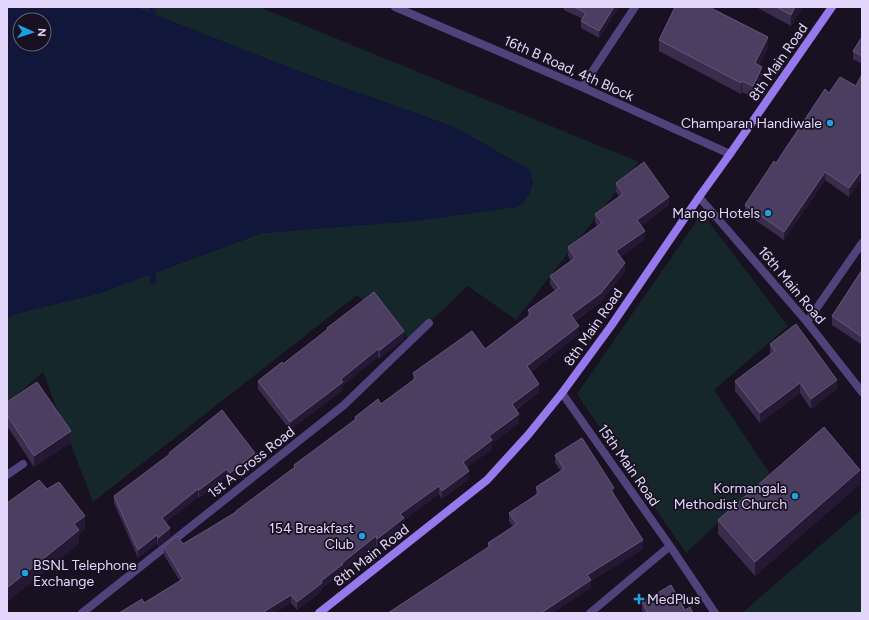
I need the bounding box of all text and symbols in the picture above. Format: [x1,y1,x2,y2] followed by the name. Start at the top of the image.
[12,12,52,52] north arrow
[745,20,811,104] street label: 8th Main Road
[35,28,48,37] text: N
[501,32,637,105] street label: 16th B Road, 4th Block
[681,115,822,132] place label: Champaran Handiwale
[825,118,835,128] marker: Champaran Handiwale
[672,205,760,222] place label: Mango Hotels
[763,208,773,218] marker: Mango Hotels
[754,243,829,328] street label: 16th Main Road
[560,285,626,369] street label: 8th Main Road
[594,421,663,510] street label: 15th Main Road
[204,423,298,502] street label: 1st A Cross Road
[674,480,787,513] place label: Kormangala Methodist Church
[790,491,800,501] marker: Kormangala Methodist Church
[269,520,354,553] place label: 154 Breakfast Club
[330,521,412,590] street label: 8th Main Road
[357,531,367,541] marker: 154 Breakfast Club
[33,557,137,590] place label: BSNL Telephone Exchange
[20,568,30,578] marker: BSNL Telephone Exchange
[647,591,700,608] place label: MedPlus
[634,594,644,604] marker: MedPlus

